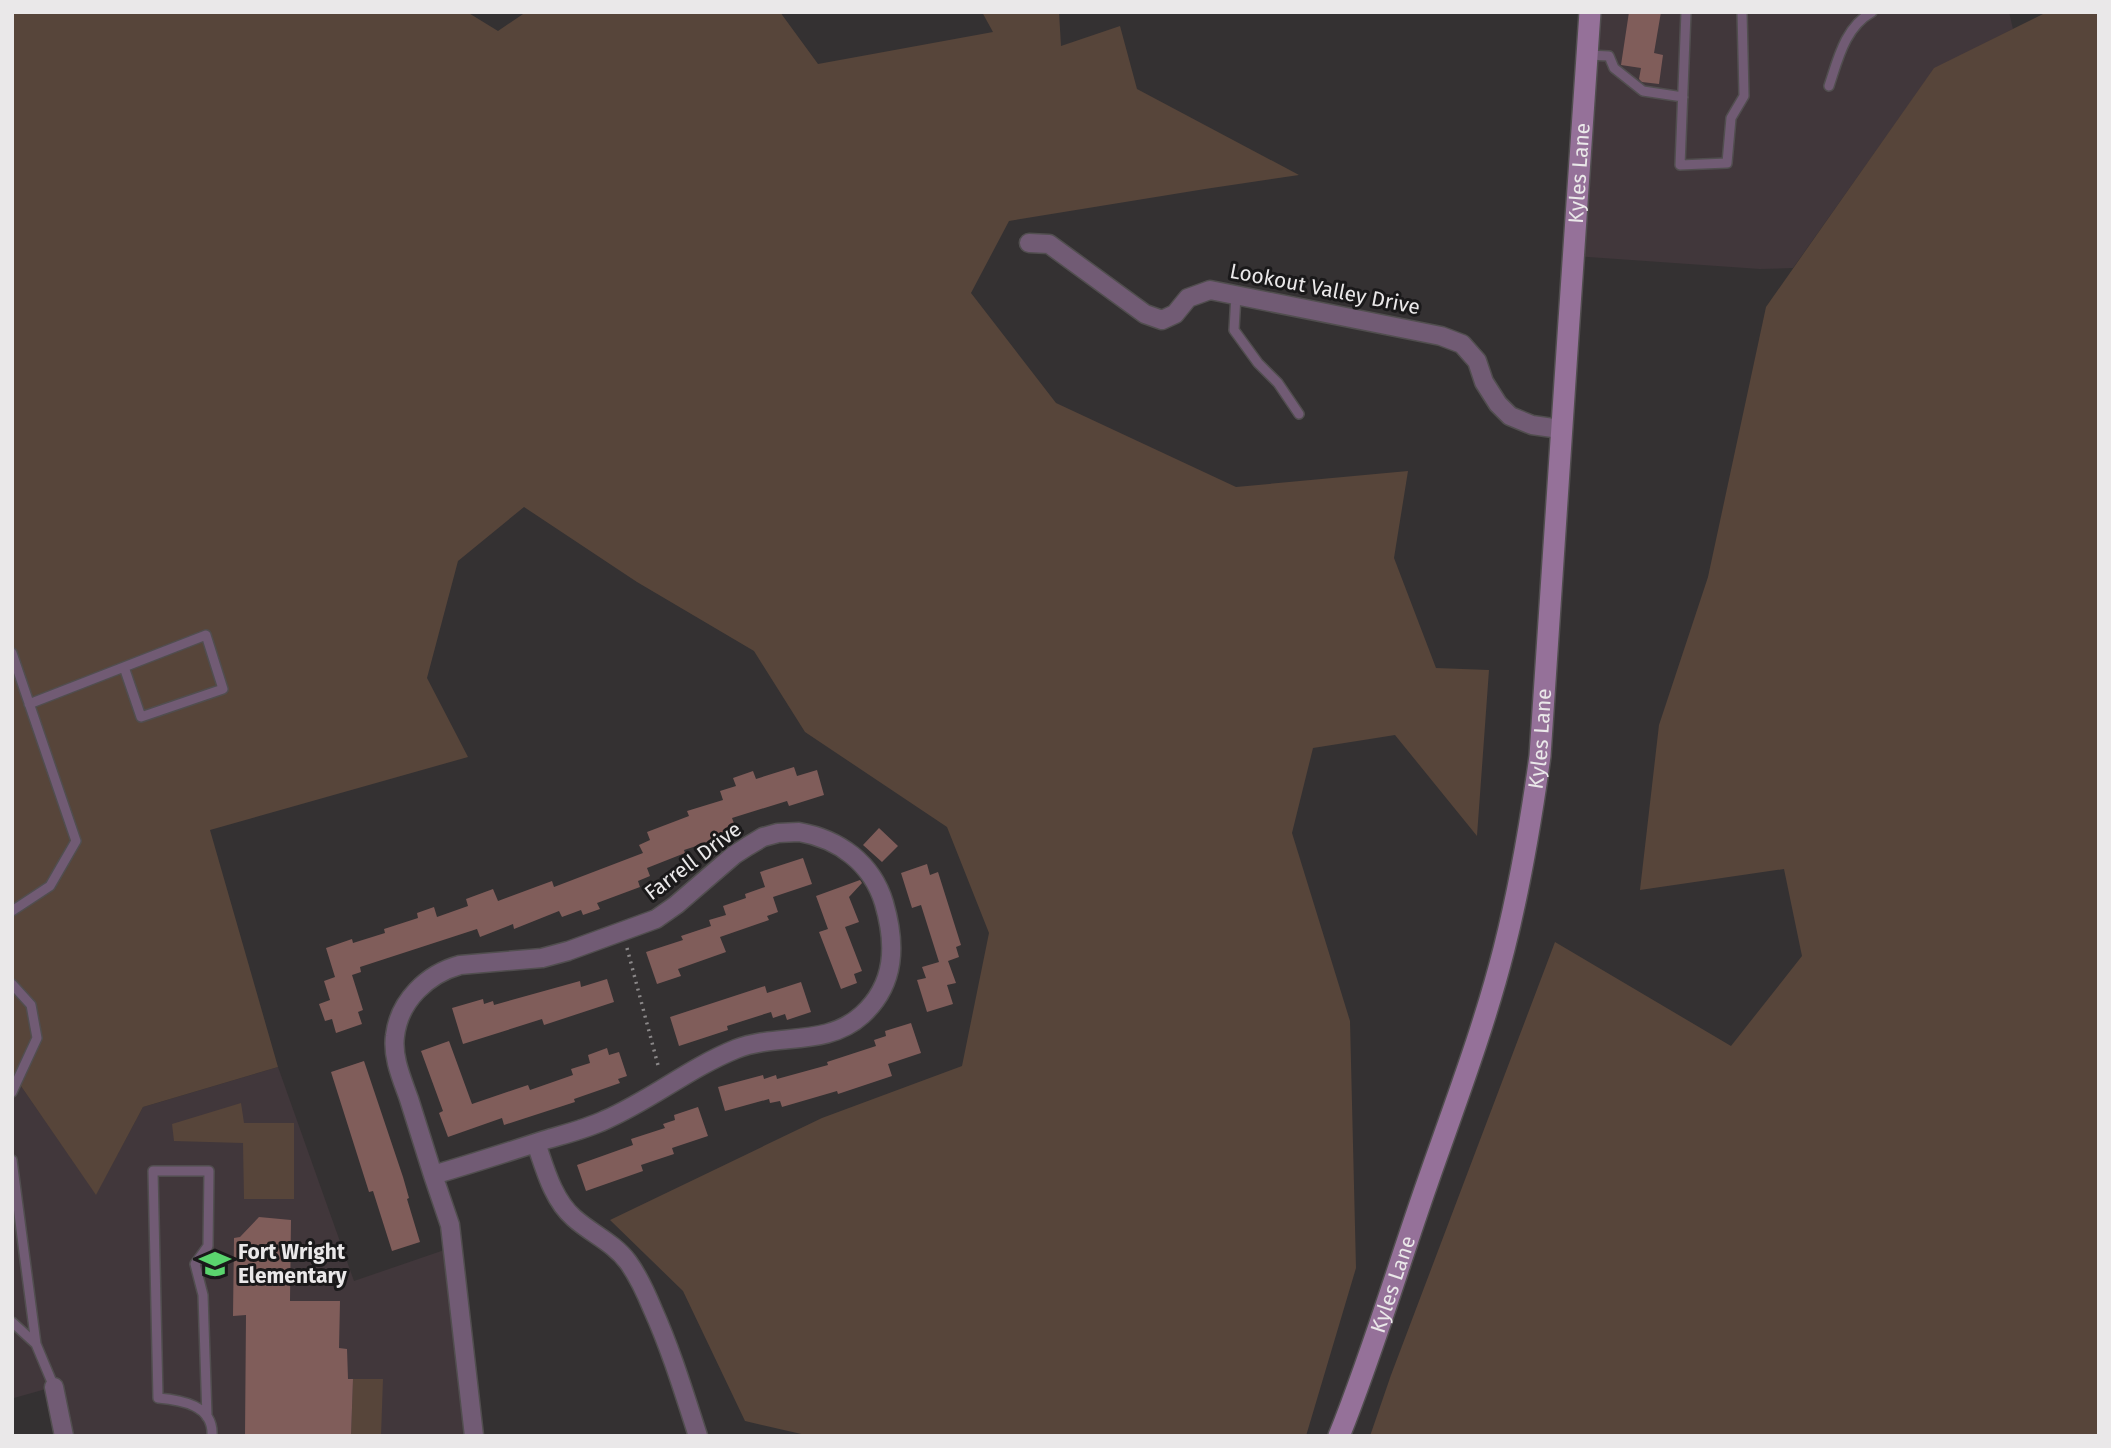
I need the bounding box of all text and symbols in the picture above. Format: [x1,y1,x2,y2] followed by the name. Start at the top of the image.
[1563,122,1596,224] street label: Kyles Lane
[1228,258,1422,320] street label: Lookout Valley Drive
[1522,688,1557,791] street label: Kyles Lane
[639,816,747,906] street label: Farrell Drive
[1365,1232,1421,1336] street label: Kyles Lane
[238,1239,347,1289] place label: Fort Wright Elementary
[198,1247,232,1281] school or university icon: Fort Wright Elementary

